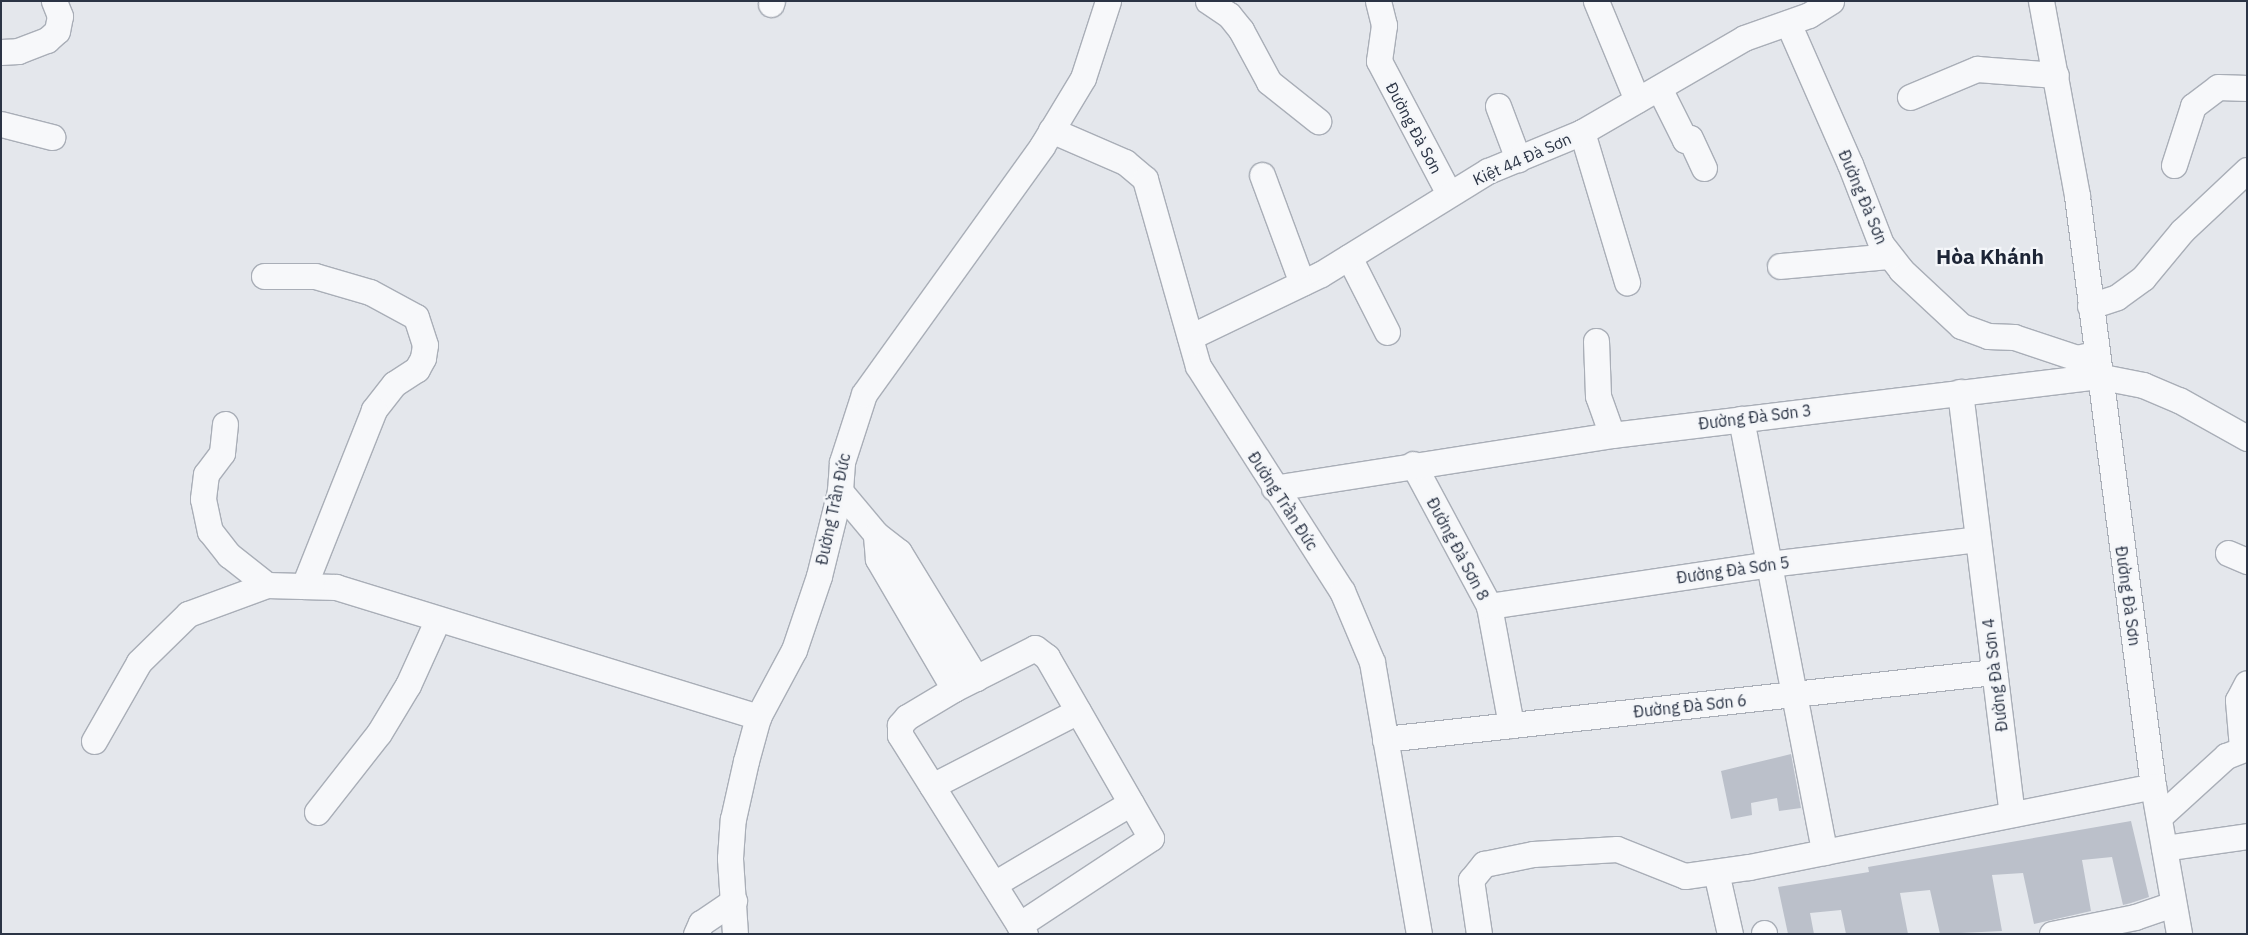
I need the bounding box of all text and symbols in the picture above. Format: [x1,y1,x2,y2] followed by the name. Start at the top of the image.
[1382,79,1446,177] street label: Đường Đà Sơn
[1470,129,1574,189] street label: Kiệt 44 Đà Sơn
[1835,147,1891,247] street label: Đường Đà Sơn
[1936,243,2044,269] district label: Hòa Khánh
[1697,401,1813,433] street label: Đường Đà Sơn 3
[1244,448,1322,554] street label: Đường Trần Đức
[812,451,854,567] street label: Đường Trần Đức
[1423,494,1493,604] street label: Đường Đà Sơn 8
[2111,545,2145,647] street label: Đường Đà Sơn
[1675,553,1791,587] street label: Đường Đà Sơn 5
[1979,617,2011,733] street label: Đường Đà Sơn 4
[1632,690,1748,722] street label: Đường Đà Sơn 6

